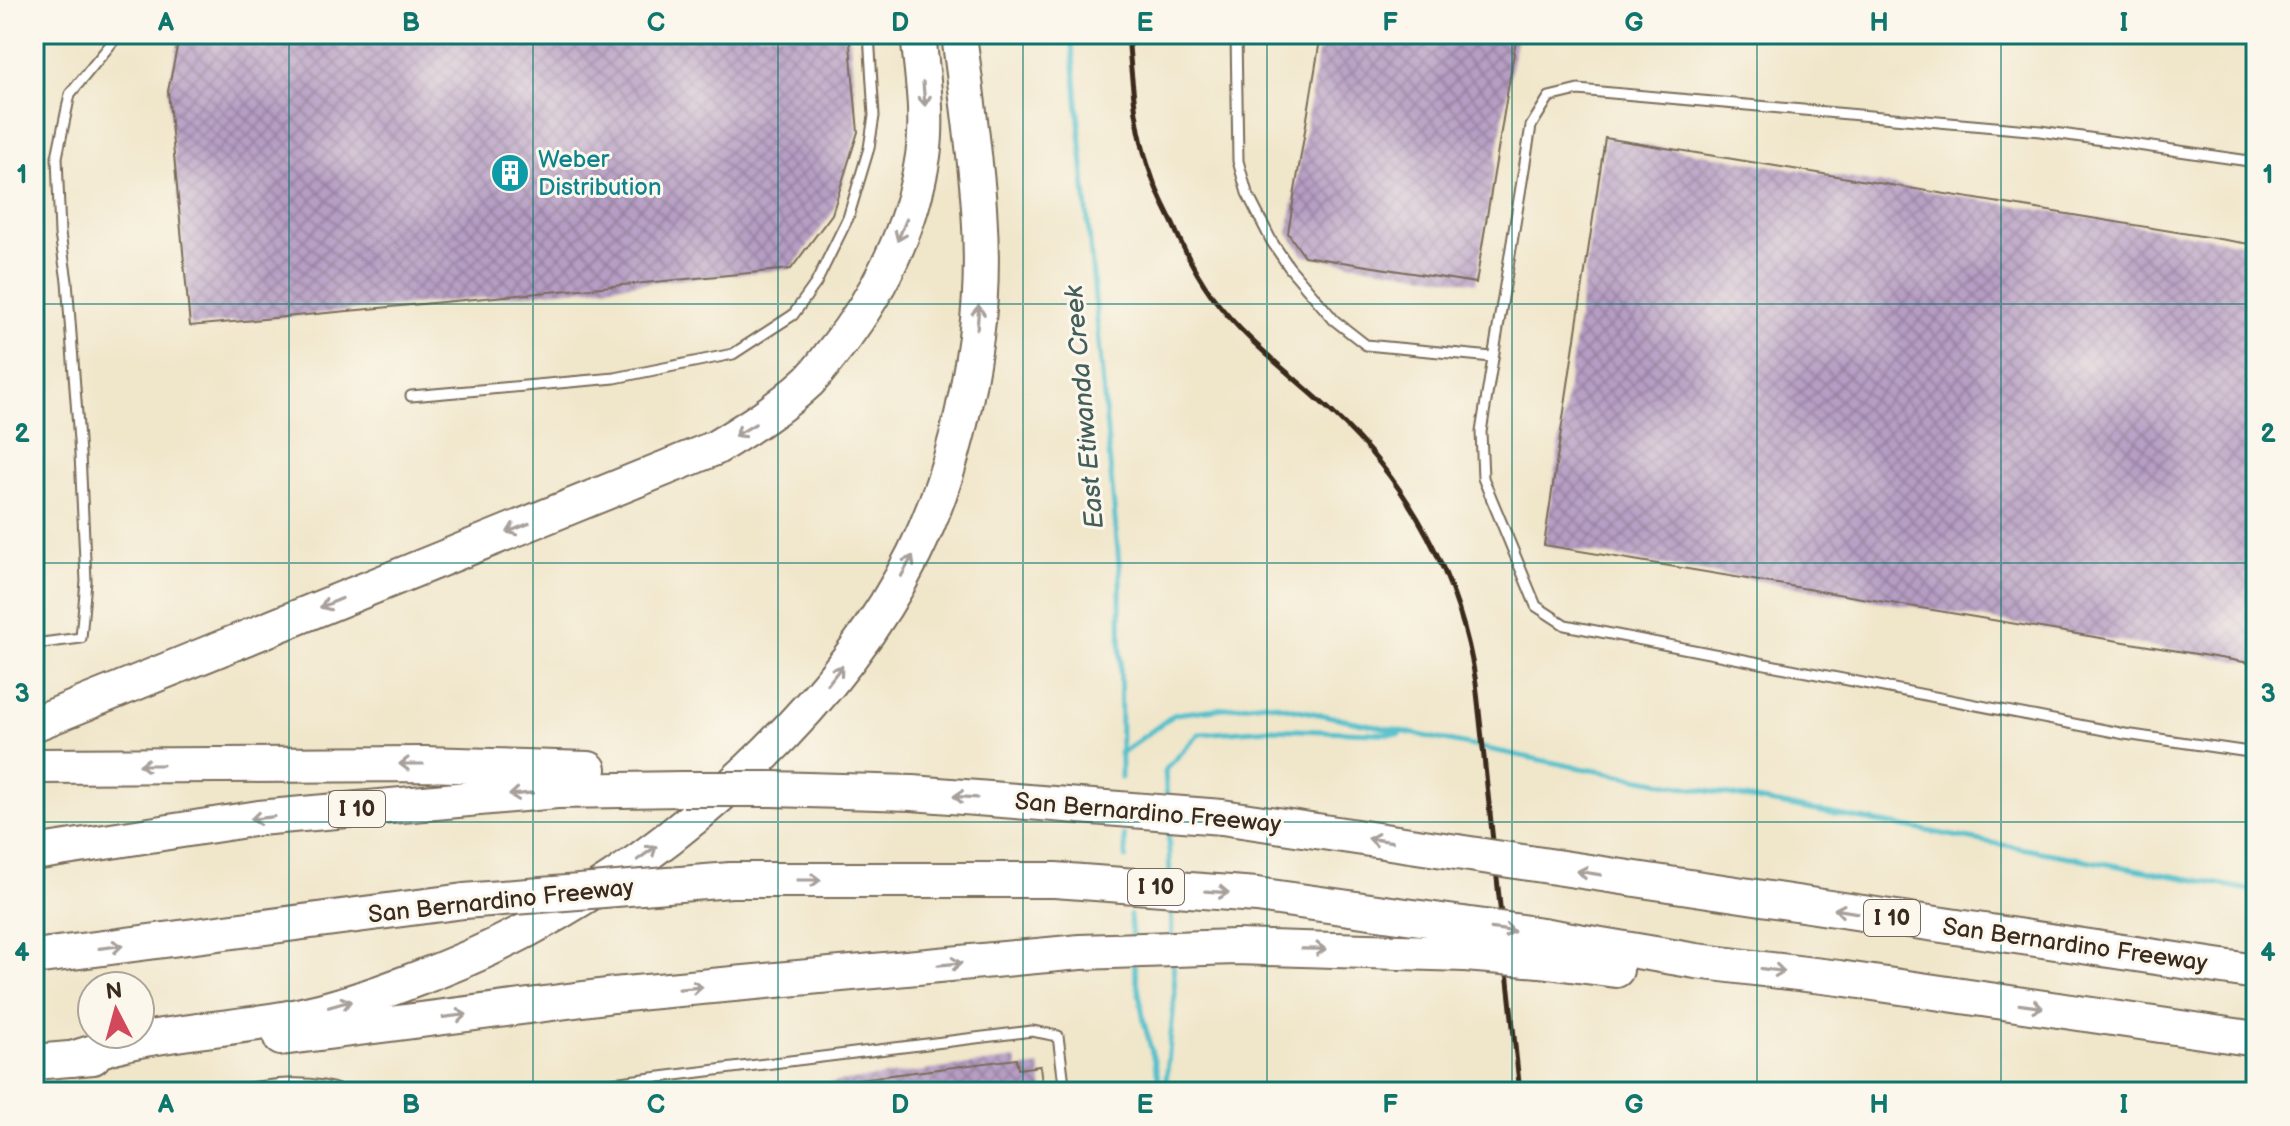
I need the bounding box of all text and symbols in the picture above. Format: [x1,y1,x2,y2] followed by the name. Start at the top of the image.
[157,8,174,39] text: A
[402,8,420,39] text: B
[647,8,665,39] text: C
[891,8,909,39] text: D
[1137,8,1154,39] text: E
[1382,8,1398,39] text: F
[1624,8,1644,39] text: G
[1869,8,1889,39] text: H
[2120,8,2128,39] text: I
[917,80,932,107] one-way arrow
[538,145,661,202] place label: Weber Distribution
[489,152,531,194] building icon: Weber Distribution
[17,160,27,191] text: 1
[2263,160,2273,191] text: 1
[894,217,909,242] one-way arrow
[1059,283,1111,530] water label: East Etiwanda Creek
[971,304,986,331] one-way arrow
[14,419,30,450] text: 2
[2260,419,2276,450] text: 2
[734,422,757,438] one-way arrow
[506,521,531,536] one-way arrow
[900,554,915,578] one-way arrow
[319,597,344,612] one-way arrow
[826,665,843,686] one-way arrow
[14,679,30,710] text: 3
[2260,679,2276,710] text: 3
[398,756,425,772] one-way arrow
[138,758,165,773] one-way arrow
[508,787,535,802] one-way arrow
[1014,787,1282,839] street label: San Bernardino Freeway
[952,789,979,804] one-way arrow
[329,791,385,827] road number: I 10
[249,810,276,825] one-way arrow
[1368,832,1393,847] one-way arrow
[635,845,657,862] one-way arrow
[1577,864,1602,879] one-way arrow
[1128,869,1184,905] road number: I 10
[795,872,822,888] one-way arrow
[367,873,635,929] street label: San Bernardino Freeway
[1203,884,1230,899] one-way arrow
[1864,900,1920,936] road number: I 10
[1834,903,1860,918] one-way arrow
[1941,912,2209,978] street label: San Bernardino Freeway
[1489,923,1515,938] one-way arrow
[14,938,30,969] text: 4
[2260,938,2276,969] text: 4
[98,939,123,954] one-way arrow
[1300,941,1327,957] one-way arrow
[936,956,963,971] one-way arrow
[1759,963,1786,978] one-way arrow
[76,970,156,1050] north arrow
[104,977,124,1006] text: N
[677,980,704,995] one-way arrow
[326,996,352,1011] one-way arrow
[2017,999,2043,1014] one-way arrow
[441,1008,468,1023] one-way arrow
[157,1090,174,1121] text: A
[402,1090,420,1121] text: B
[647,1090,665,1121] text: C
[891,1090,909,1121] text: D
[1137,1090,1154,1121] text: E
[1382,1090,1398,1121] text: F
[1624,1090,1644,1121] text: G
[1869,1090,1889,1121] text: H
[2120,1090,2128,1121] text: I

